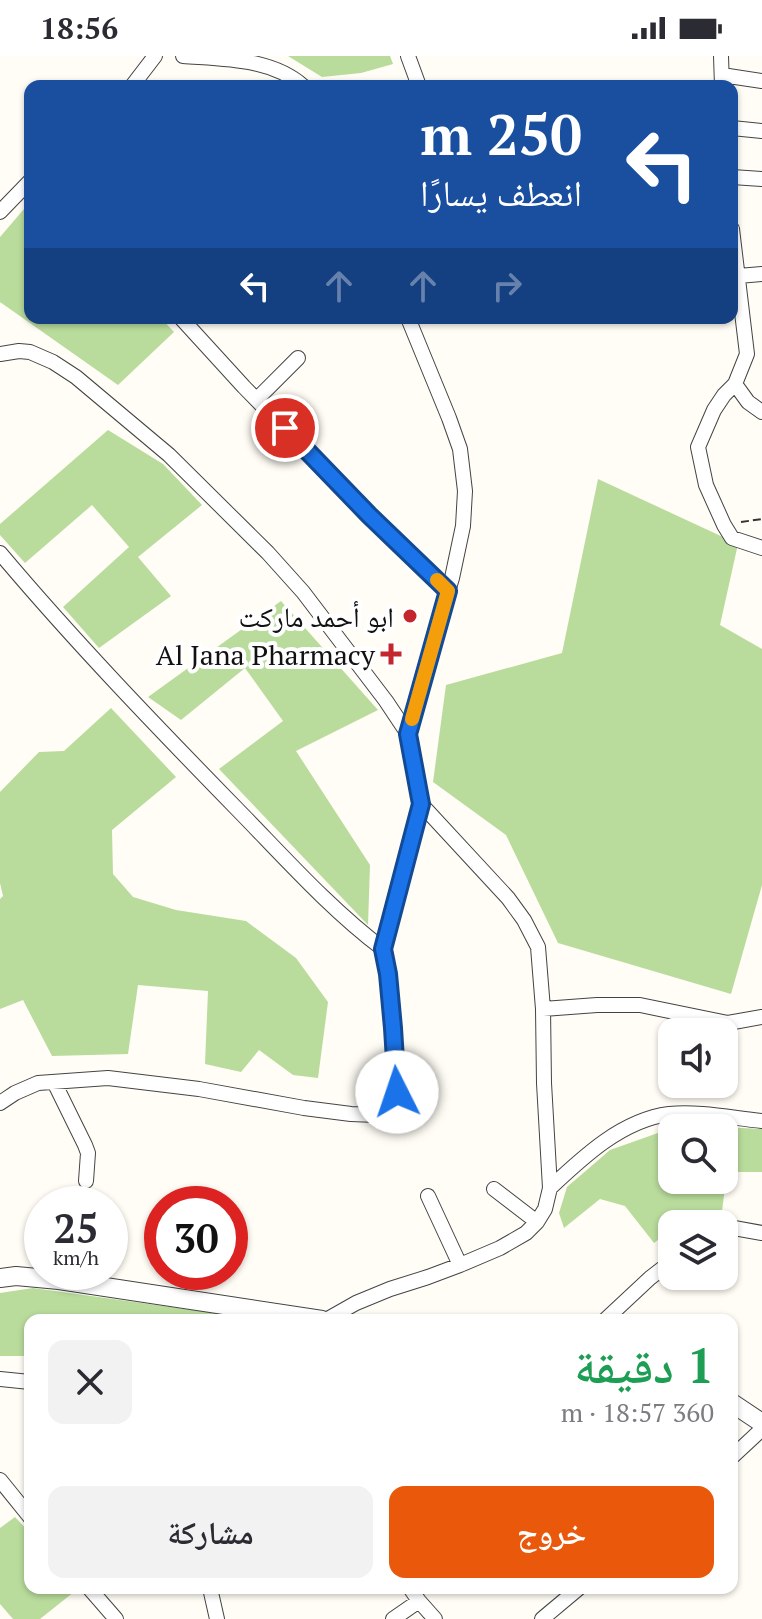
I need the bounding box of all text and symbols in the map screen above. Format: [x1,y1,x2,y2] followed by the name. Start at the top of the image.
[40,8,118,48] text: 18:56
[420,97,582,171] text: 250 m
[610,112,714,216] icon: left
[420,169,582,216] text: انعطف يسارًا
[233,264,277,308] icon: left
[317,264,361,308] icon: ahead
[401,264,445,308] icon: ahead
[485,264,529,308] icon: right
[251,394,319,462] pin
[263,406,307,450] icon: arrive
[238,598,394,635] place label: ابو أحمد ماركت
[401,607,419,625] marker: ابو أحمد ماركت
[156,636,376,673] place label: Al Jana Pharmacy
[382,645,400,663] marker: Al Jana Pharmacy
[658,1018,738,1290] map controls
[658,1018,738,1098] button: sound
[355,1050,439,1134] position arrow
[658,1114,738,1194] button: search
[144,1186,248,1290] speed limit sign: 30
[53,1201,99,1254] text: 25
[658,1210,738,1290] button: layers
[53,1244,99,1271] text: km/h
[574,1333,714,1397] text: 1 دقيقة
[48,1340,132,1424] button: close
[561,1395,714,1429] text: 360 m · 18:57
[48,1486,373,1578] button: مشاركة
[389,1486,714,1578] button: خروج

